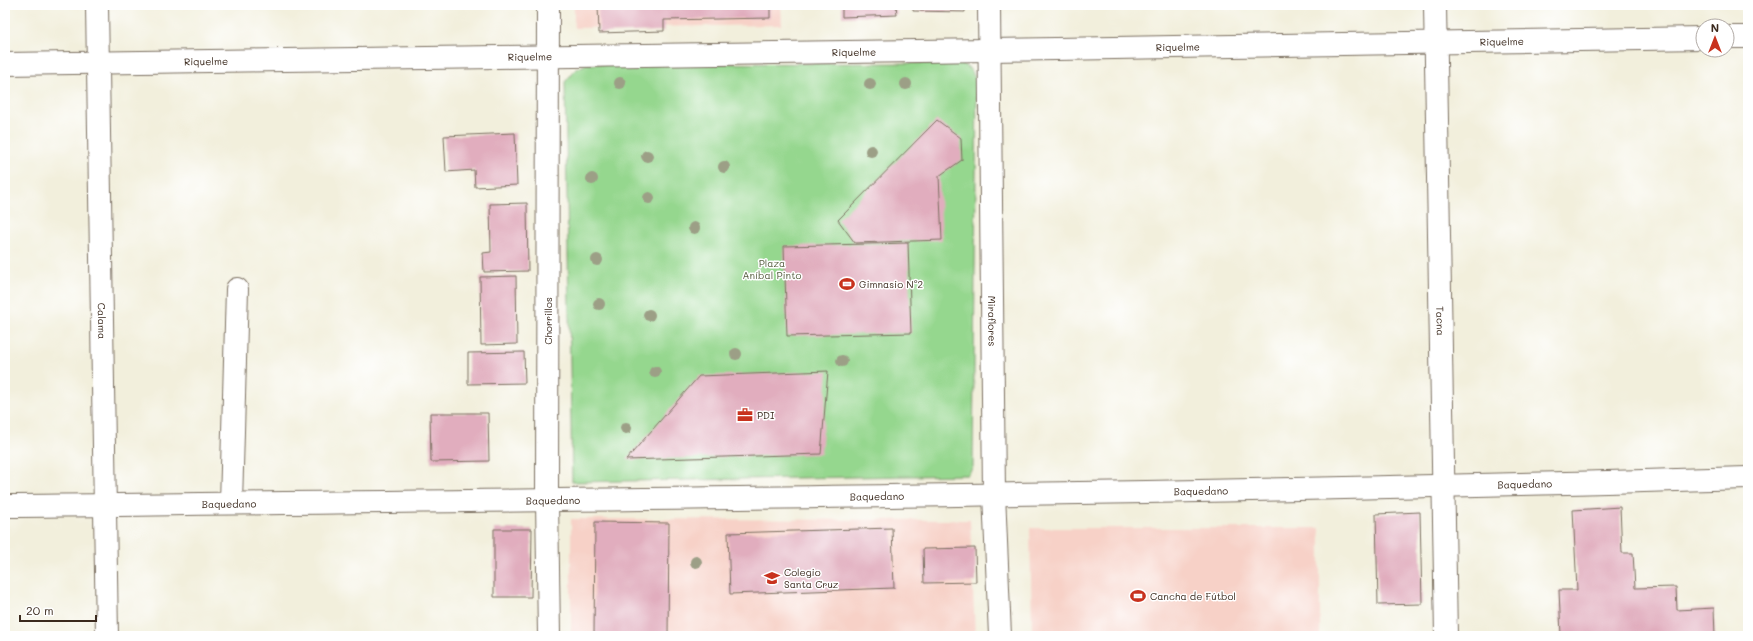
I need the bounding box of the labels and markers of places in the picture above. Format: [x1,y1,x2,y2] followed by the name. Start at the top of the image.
[838,275,856,293] sports icon: Gimnasio N°2
[859,277,923,291] place label: Gimnasio N°2
[736,406,754,424] office icon: PDI
[757,408,775,422] place label: PDI
[784,565,839,591] place label: Colegio Santa Cruz
[763,569,781,587] school or university icon: Colegio Santa Cruz
[1129,587,1147,605] sports icon: Cancha de Fútbol
[1150,589,1236,603] place label: Cancha de Fútbol

